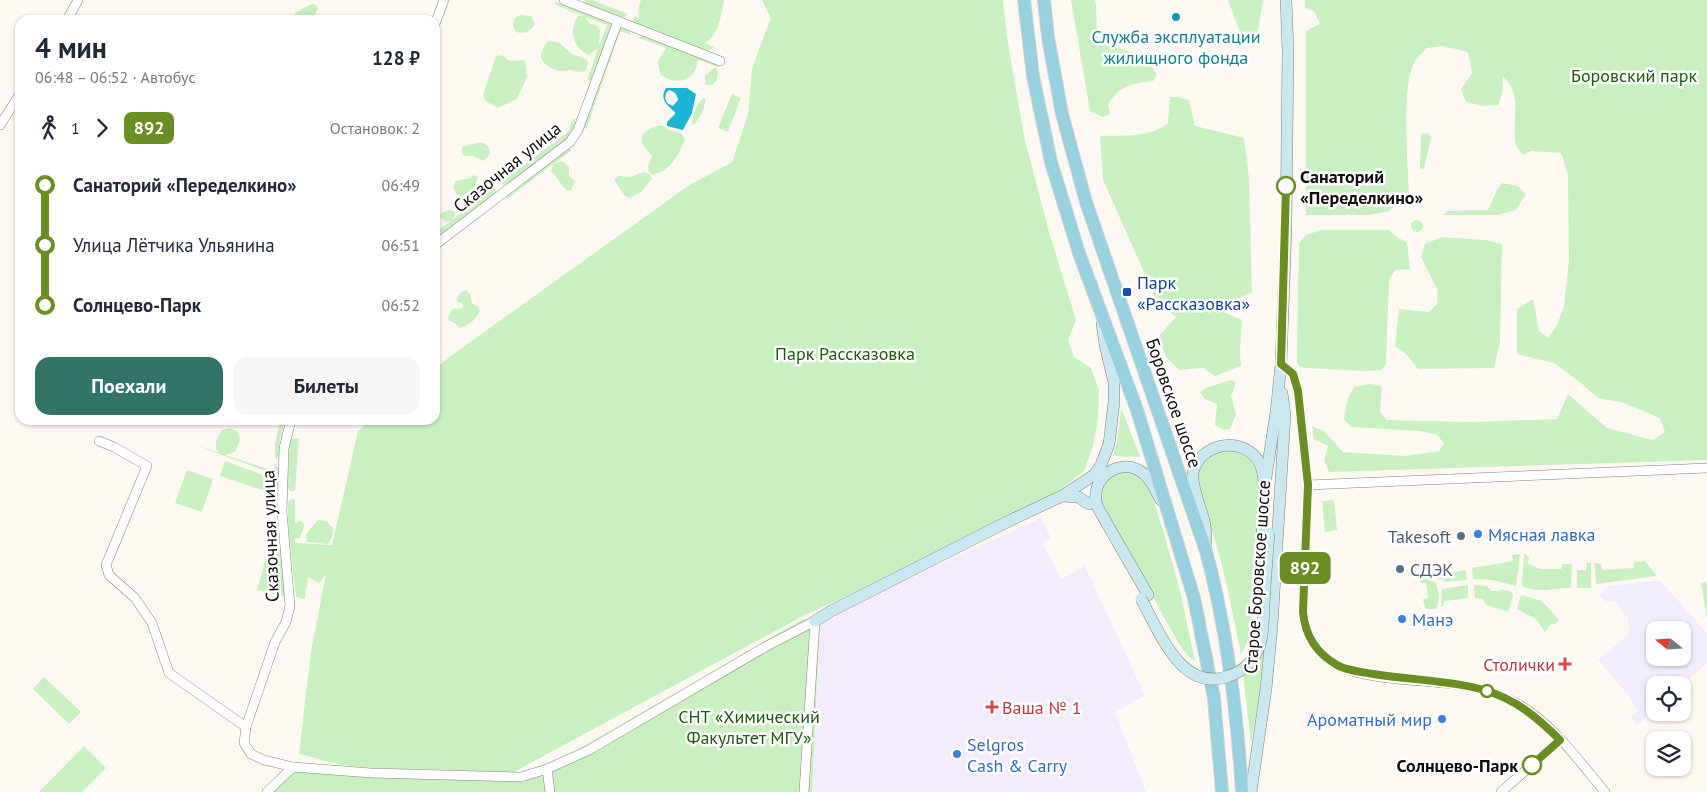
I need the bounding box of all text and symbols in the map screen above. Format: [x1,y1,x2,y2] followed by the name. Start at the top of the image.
[1170,11,1182,23] marker: Служба эксплуатации жилищного фонда
[1092,25,1260,69] place label: Служба эксплуатации жилищного фонда
[35,29,107,66] text: 4 мин
[372,46,420,70] text: 128 ₽
[1571,64,1697,87] park label: Боровский парк
[35,67,196,87] text: 06:48 – 06:52 · Автобус
[35,114,63,142] icon: walk
[88,114,116,142] icon: forward
[134,116,164,139] text: 892
[448,117,566,217] street label: Сказочная улица
[71,118,80,138] text: 1
[330,118,420,138] text: Остановок: 2
[1300,165,1423,209] place label: Санаторий «Переделкино»
[73,173,297,197] text: Санаторий «Переделкино»
[382,175,420,195] text: 06:49
[1276,176,1296,196] marker: Санаторий «Переделкино»
[73,233,275,257] text: Улица Лётчика Ульянина
[382,235,420,255] text: 06:51
[1137,271,1250,315] place label: Парк «Рассказовка»
[1121,286,1133,298] marker: Парк «Рассказовка»
[73,293,201,317] text: Солнцево-Парк
[382,295,420,315] text: 06:52
[1141,335,1207,471] street label: Боровское шоссе
[775,342,915,365] park label: Парк Рассказовка
[35,357,223,415] button: Поехали
[233,357,420,415] button: Билеты
[256,470,284,602] street label: Сказочная улица
[1239,479,1275,675] street label: Старое Боровское шоссе
[1488,523,1595,546] place label: Мясная лавка
[1388,525,1451,548] place label: Takesoft
[1472,528,1484,540] marker: Мясная лавка
[1455,530,1467,542] marker: Takesoft
[1276,552,1334,584] line badge: 892
[1290,556,1320,579] text: 892
[1410,558,1453,581] place label: СДЭК
[1394,563,1406,575] marker: СДЭК
[1412,608,1453,631] place label: Манэ
[1396,613,1408,625] marker: Манэ
[1646,621,1691,666] north arrow
[1646,621,1691,776] map controls
[1483,653,1555,676] place label: Столички
[1559,658,1571,670] marker: Столички
[1646,676,1691,721] button: locate
[1480,684,1494,698] unlabelled marker
[1002,696,1081,719] place label: Ваша № 1
[986,701,998,713] marker: Ваша № 1
[678,705,820,749] park label: СНТ «Химический Факультет МГУ»
[1307,708,1432,731] place label: Ароматный мир
[1436,713,1448,725] marker: Ароматный мир
[1646,731,1691,776] button: layers
[967,733,1068,777] place label: Selgros Cash & Carry
[951,748,963,760] marker: Selgros Cash & Carry
[1397,754,1518,777] place label: Солнцево-Парк
[1522,755,1542,775] marker: Солнцево-Парк

